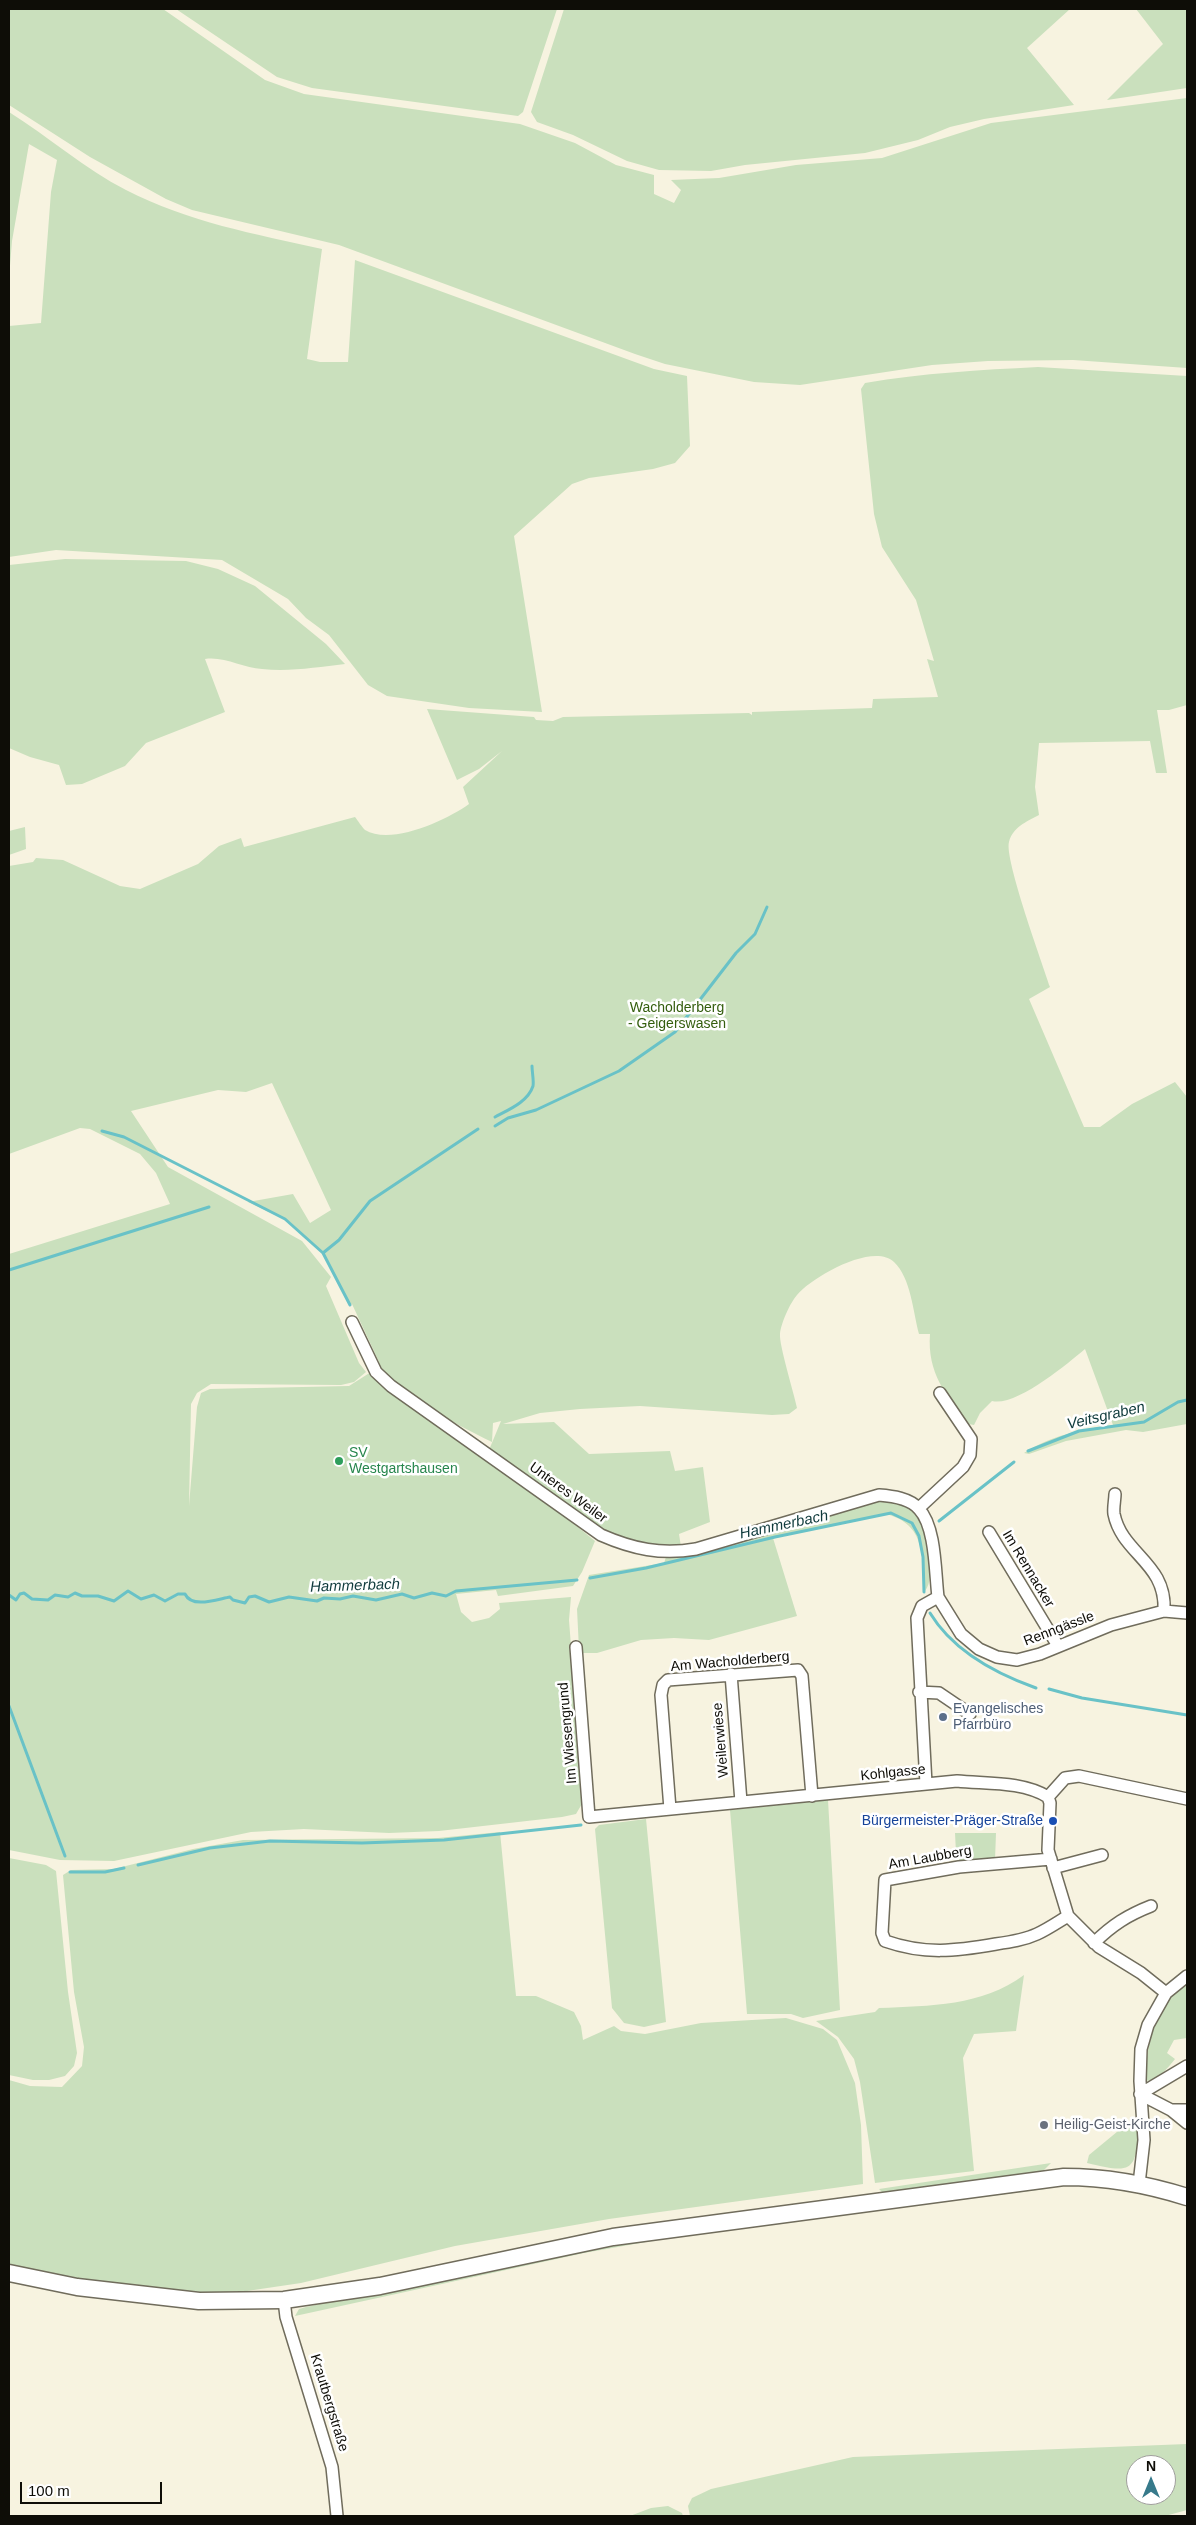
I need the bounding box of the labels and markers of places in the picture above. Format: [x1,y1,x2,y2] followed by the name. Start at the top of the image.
[349,1445,458,1478] place label: SV Westgartshausen
[333,1455,345,1467] marker: SV Westgartshausen
[953,1701,1043,1734] place label: Evangelisches Pfarrbüro
[937,1711,949,1723] marker: Evangelisches Pfarrbüro
[862,1813,1043,1829] place label: Bürgermeister-Präger-Straße
[1047,1815,1059,1827] marker: Bürgermeister-Präger-Straße
[1054,2117,1171,2133] place label: Heilig-Geist-Kirche
[1038,2119,1050,2131] marker: Heilig-Geist-Kirche

